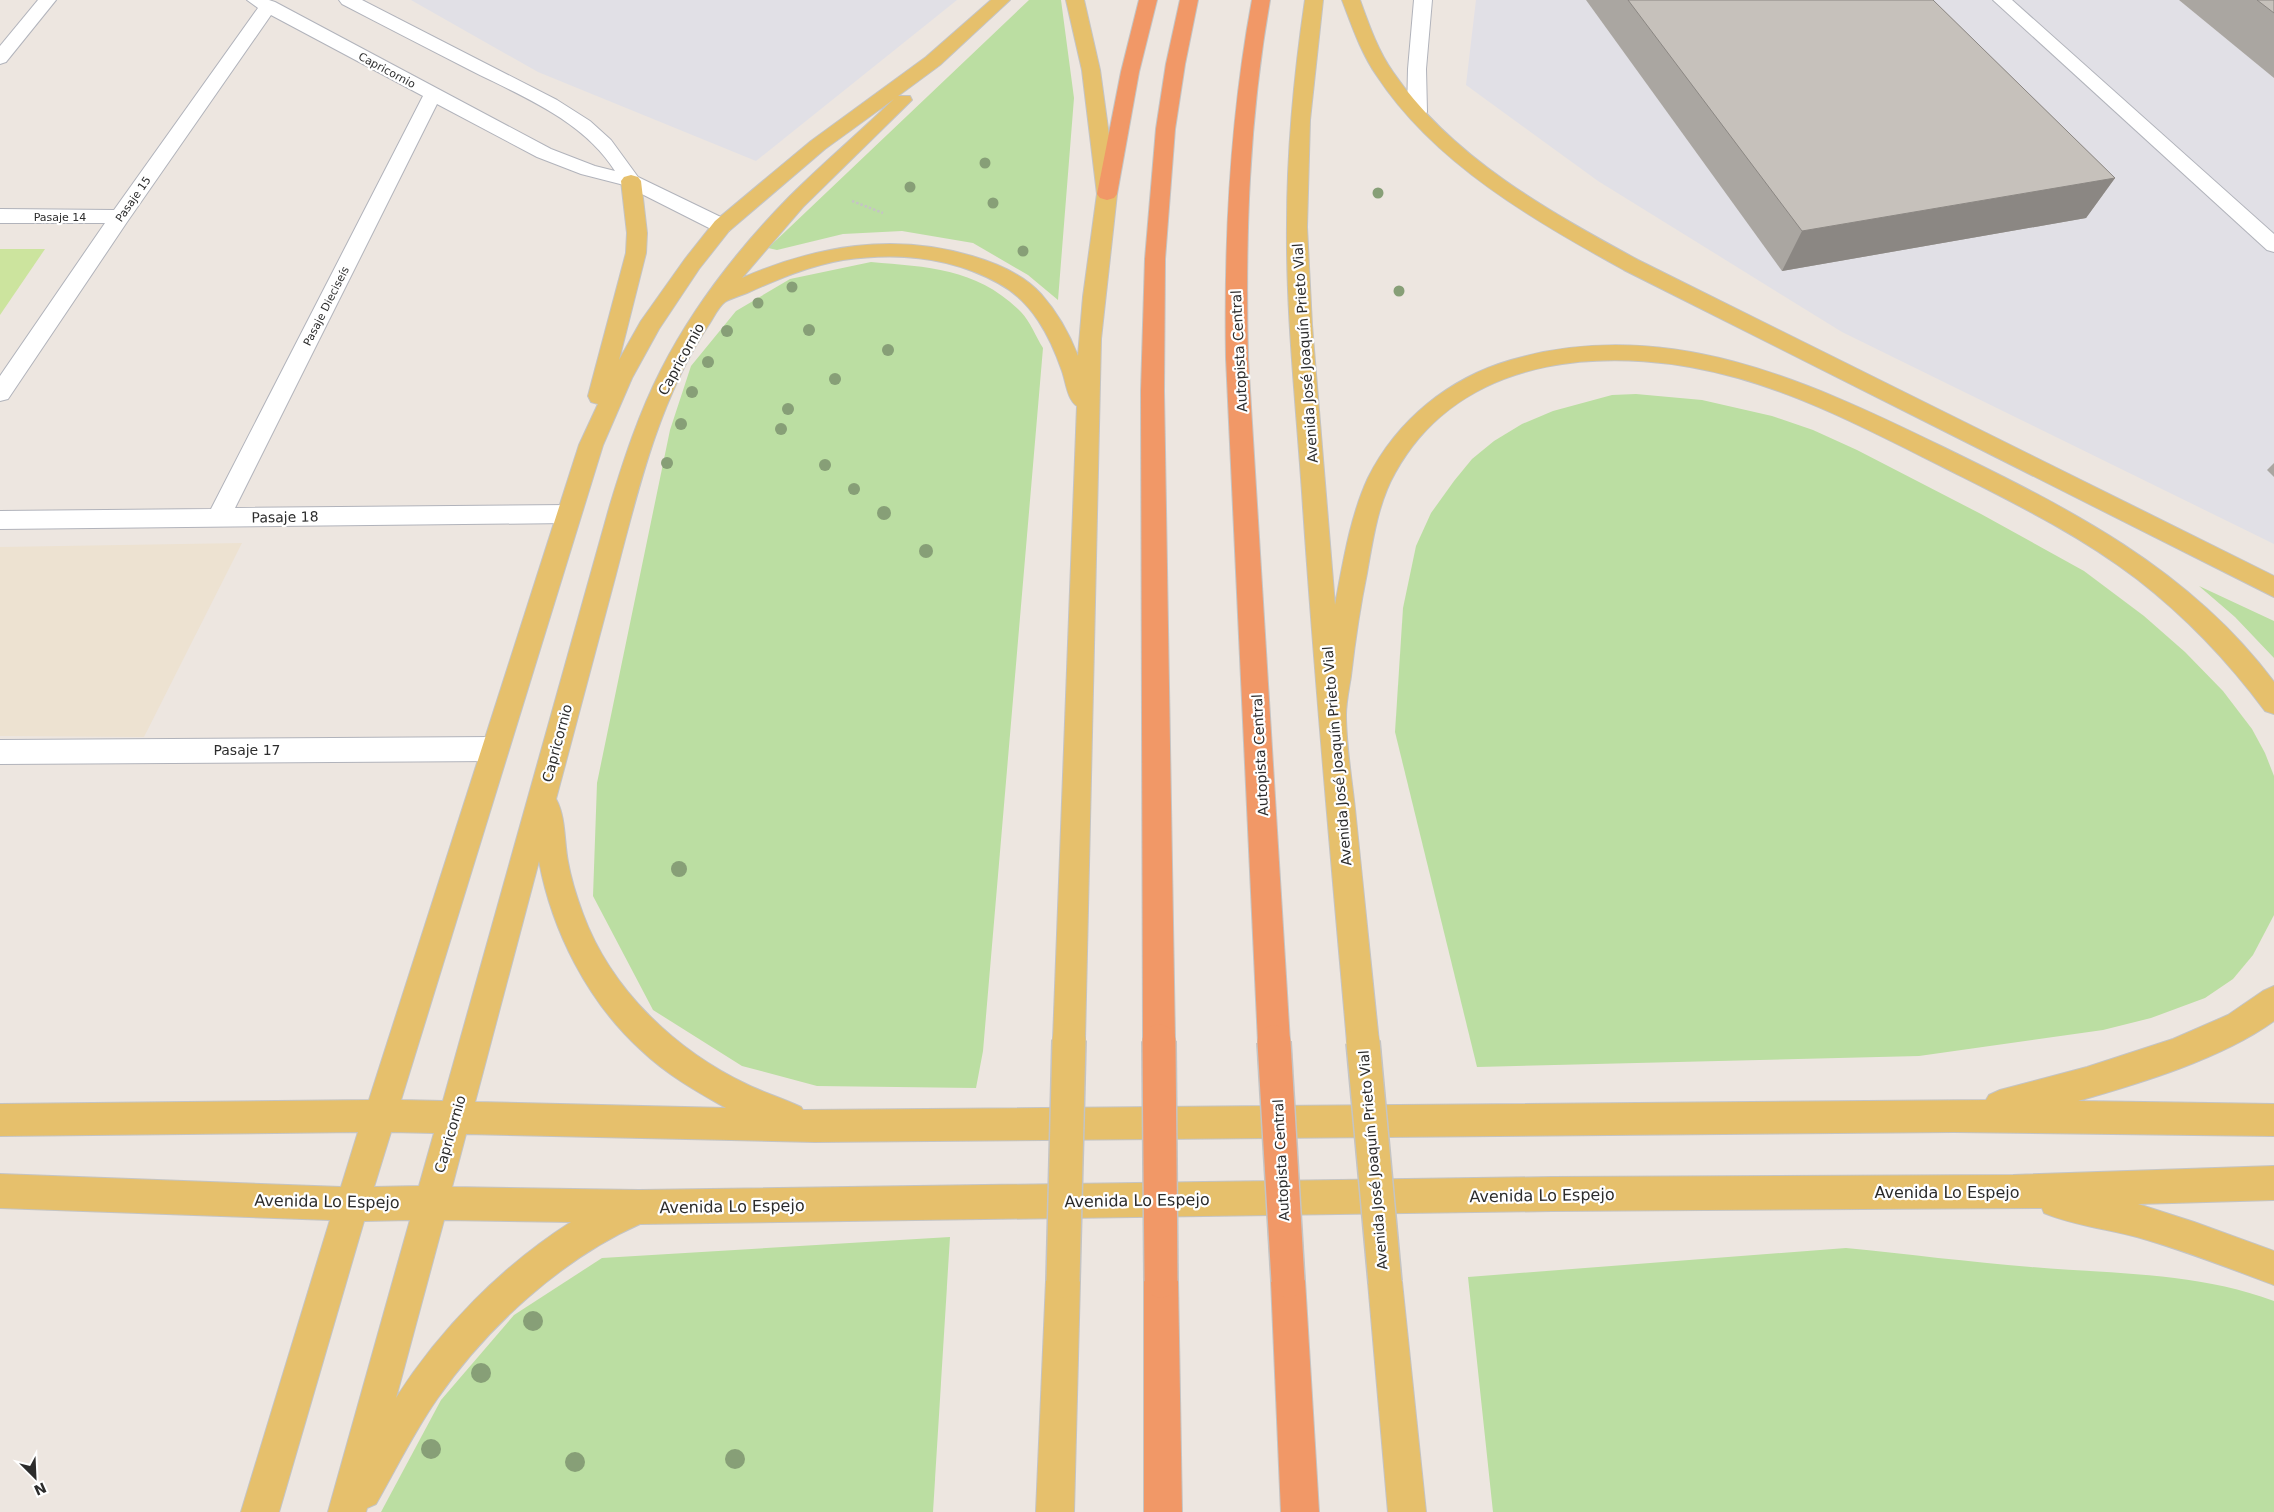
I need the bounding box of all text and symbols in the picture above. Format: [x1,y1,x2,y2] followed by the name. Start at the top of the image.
[356,50,418,91] street label: Capricornio
[113,174,154,225] street label: Pasaje 15
[34,211,86,224] street label: Pasaje 14
[1289,243,1321,463] street label: Avenida José Joaquín Prieto Vial
[301,264,352,348] street label: Pasaje Dieciseís
[1228,290,1250,412] street label: Autopista Central
[655,320,707,398] street label: Capricornio
[251,508,319,526] street label: Pasaje 18
[1319,646,1355,866] street label: Avenida José Joaquín Prieto Vial
[1249,694,1271,816] street label: Autopista Central
[539,702,575,784] street label: Capricornio
[213,742,281,758] street label: Pasaje 17
[1355,1050,1391,1270] street label: Avenida José Joaquín Prieto Vial
[431,1093,469,1175] street label: Capricornio
[1270,1099,1292,1221] street label: Autopista Central
[1874,1183,2020,1202] street label: Avenida Lo Espejo
[1469,1185,1615,1206] street label: Avenida Lo Espejo
[1064,1190,1210,1211] street label: Avenida Lo Espejo
[254,1191,400,1212] street label: Avenida Lo Espejo
[659,1196,805,1217] street label: Avenida Lo Espejo
[10,1452,60,1502] north arrow
[32,1479,49,1499] text: N

